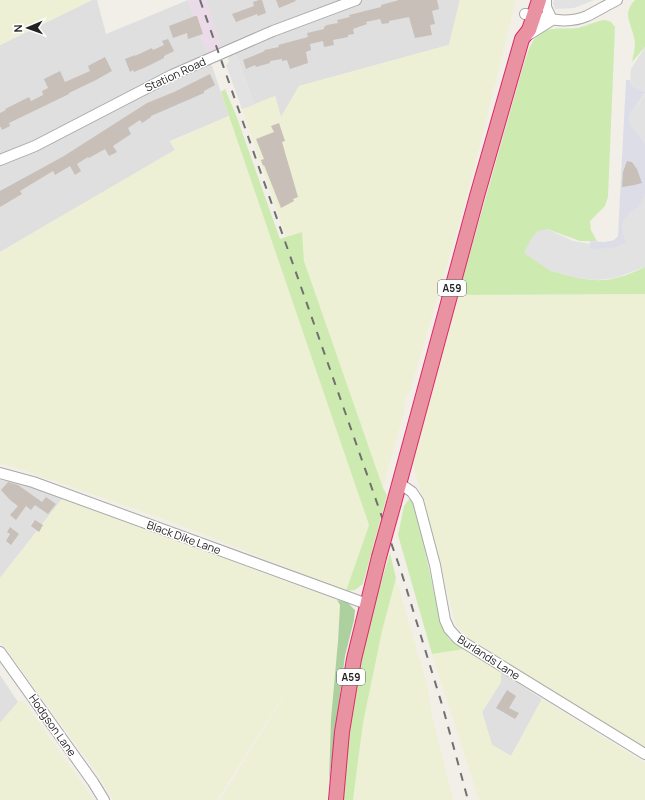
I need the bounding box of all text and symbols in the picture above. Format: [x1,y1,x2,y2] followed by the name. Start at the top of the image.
[8,8,48,48] north arrow
[10,24,25,33] text: N
[142,53,208,95] street label: Station Road
[438,280,466,296] road number: A59
[145,517,224,558] street label: Black Dike Lane
[455,631,524,683] street label: Burlands Lane
[337,669,365,685] road number: A59
[26,691,80,760] street label: Hodgson Lane

